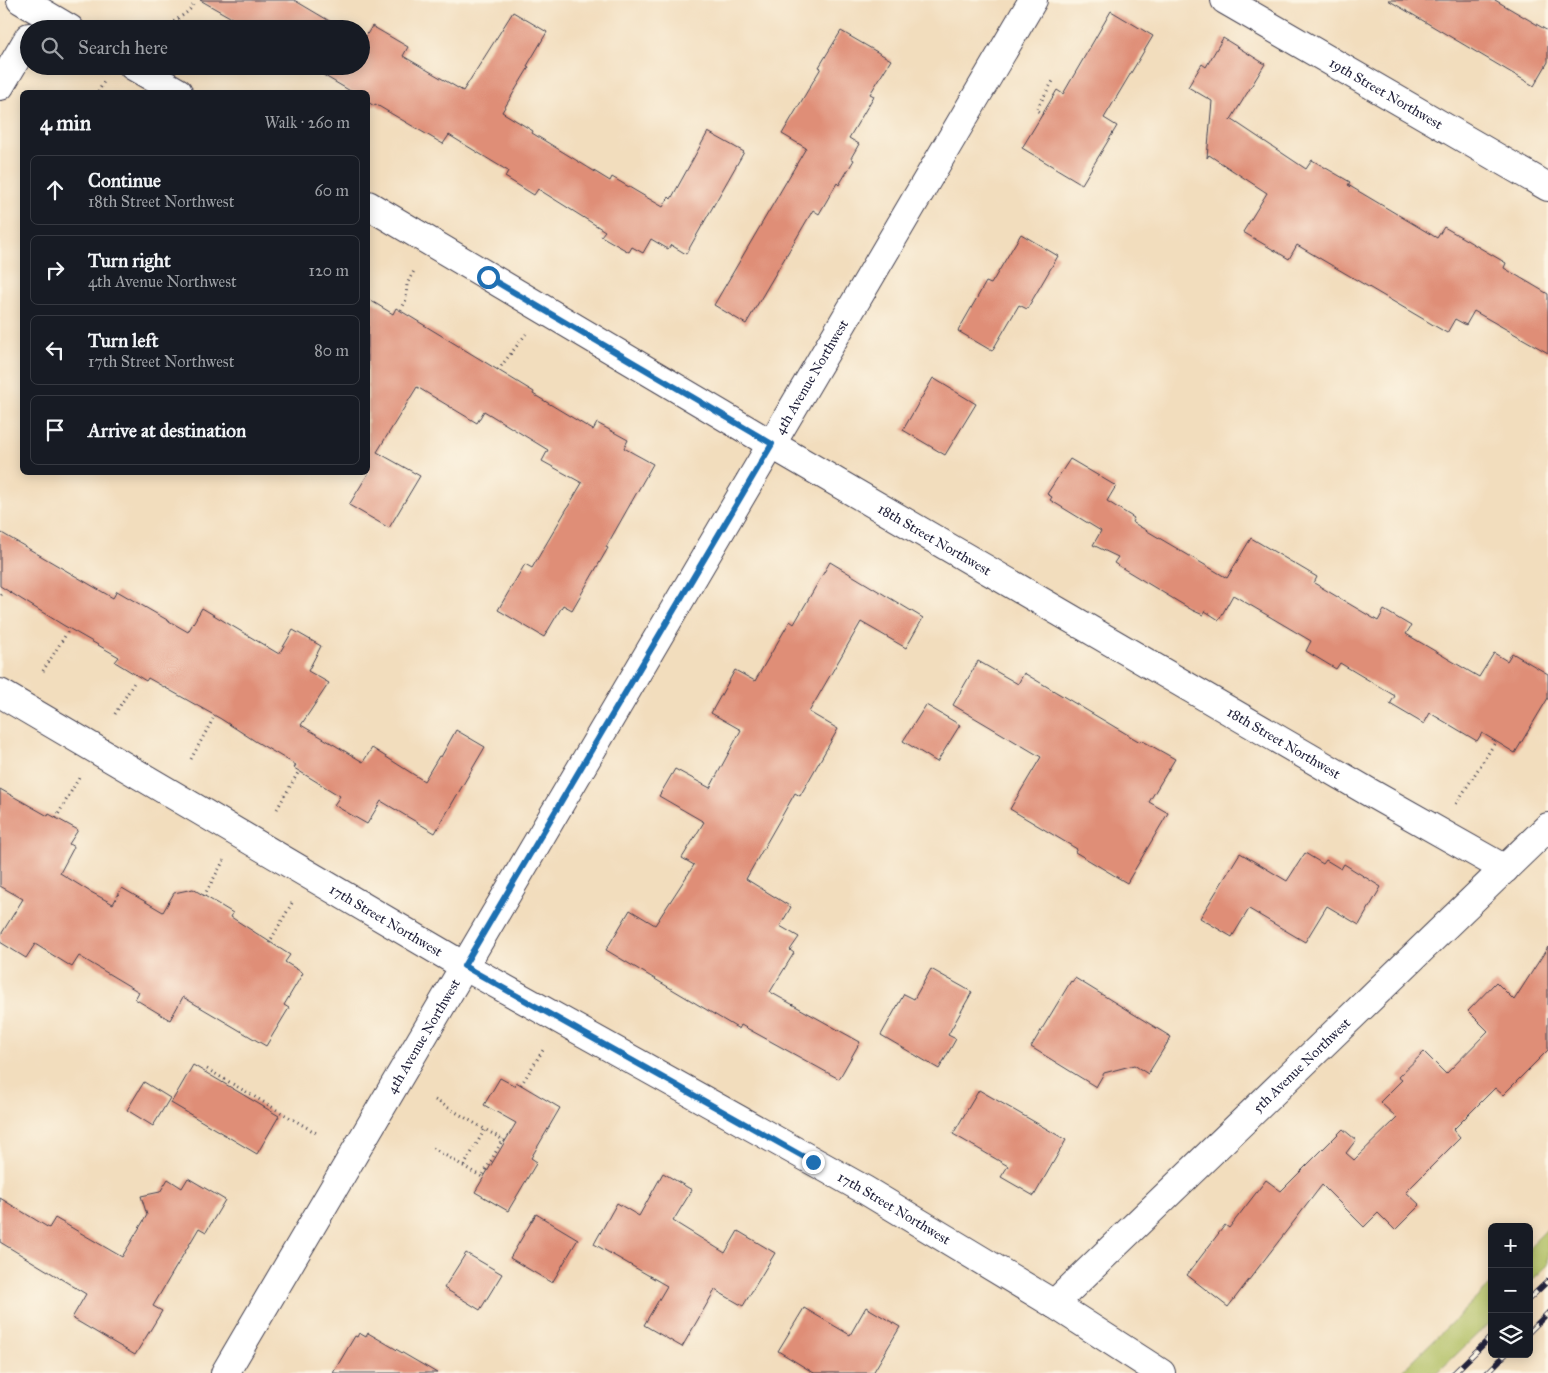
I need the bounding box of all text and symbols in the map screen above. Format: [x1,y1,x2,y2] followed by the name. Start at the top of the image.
[20,20,370,75] search box
[38,34,66,62] icon: search
[78,36,168,59] text: Search here
[1326,54,1446,133] street label: 19th Street Northwest
[40,110,91,136] text: 4 min
[264,113,350,132] text: Walk · 260 m
[88,169,161,192] text: Continue
[41,176,69,204] icon: ahead
[315,181,349,200] text: 60 m
[88,192,234,211] text: 18th Street Northwest
[88,249,171,272] text: Turn right
[41,256,69,284] icon: right
[309,261,349,280] text: 120 m
[477,266,500,289] route start
[88,272,237,291] text: 4th Avenue Northwest
[771,316,852,437] street label: 4th Avenue Northwest
[88,329,158,352] text: Turn left
[41,336,69,364] icon: left
[314,341,349,360] text: 80 m
[88,352,234,371] text: 17th Street Northwest
[41,416,69,444] icon: arrive
[88,419,246,442] text: Arrive at destination
[875,500,994,579] street label: 18th Street Northwest
[1224,703,1344,782] street label: 18th Street Northwest
[327,880,446,960] street label: 17th Street Northwest
[383,976,464,1096] street label: 4th Avenue Northwest
[1249,1014,1354,1116] street label: 5th Avenue Northwest
[802,1151,825,1174] route end
[835,1168,954,1248] street label: 17th Street Northwest
[1488,1223,1533,1358] map controls
[1488,1223,1533,1268] button: +
[1488,1268,1533,1313] button: −
[1488,1313,1533,1358] button: layers

